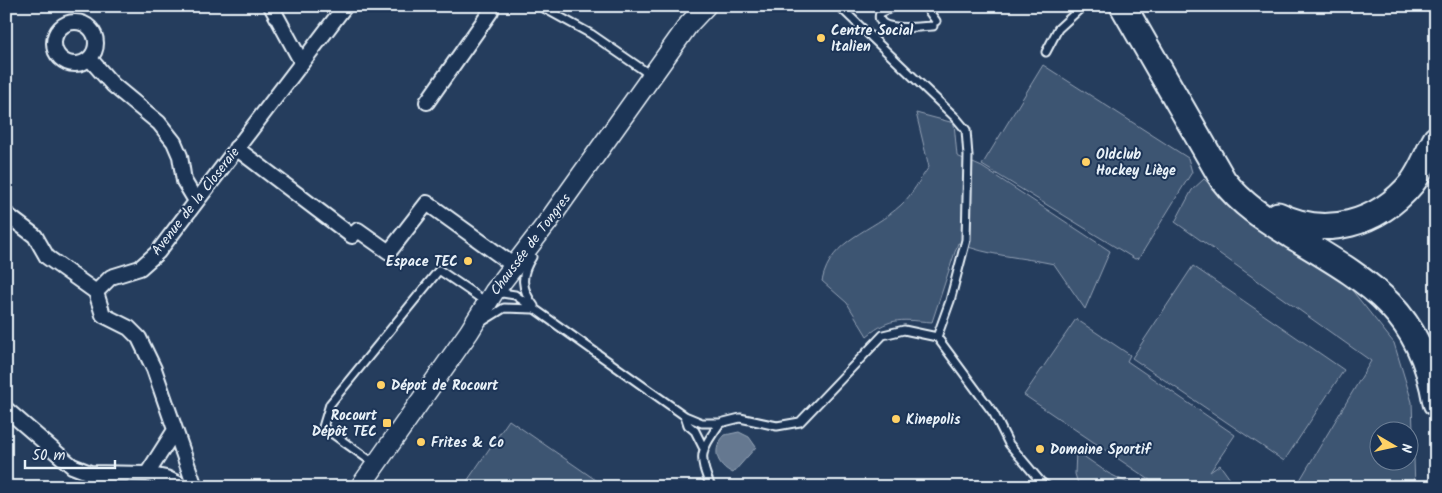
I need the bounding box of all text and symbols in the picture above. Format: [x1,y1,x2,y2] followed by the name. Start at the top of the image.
[831,20,914,58] place label: Centre Social Italien
[815,32,827,44] marker: Centre Social Italien
[146,142,246,261] street label: Avenue de la Closeraie
[1096,144,1176,182] place label: Oldclub Hockey Liège
[1080,156,1092,168] marker: Oldclub Hockey Liège
[485,189,577,300] street label: Chaussée de Tongres
[386,251,458,273] place label: Espace TEC
[462,255,474,267] marker: Espace TEC
[391,375,499,397] place label: Dépot de Rocourt
[375,379,387,391] marker: Dépot de Rocourt
[312,405,378,443] place label: Rocourt Dépôt TEC
[906,409,961,431] place label: Kinepolis
[890,413,902,425] marker: Kinepolis
[381,417,393,429] marker: Rocourt Dépôt TEC
[1370,420,1420,470] north arrow
[431,432,504,454] place label: Frites & Co
[415,436,427,448] marker: Frites & Co
[25,438,115,470] scale bar
[1050,439,1153,461] place label: Domaine Sportif
[1394,442,1417,454] text: N
[1034,443,1046,455] marker: Domaine Sportif
[32,444,66,468] text: 50 m

